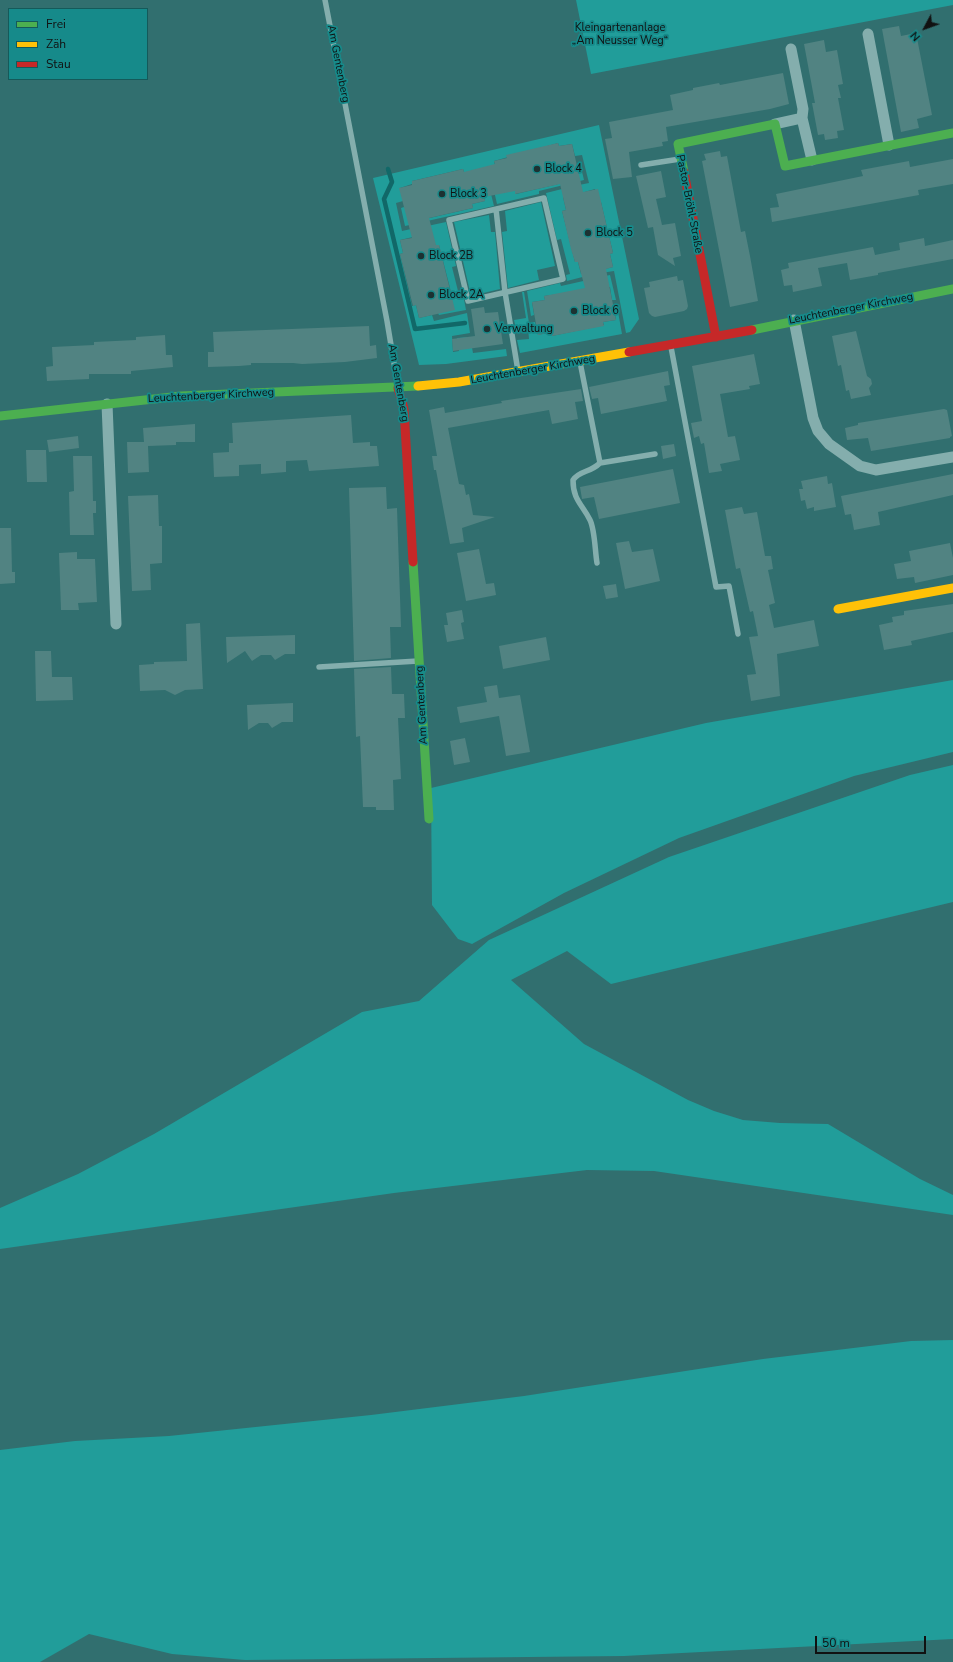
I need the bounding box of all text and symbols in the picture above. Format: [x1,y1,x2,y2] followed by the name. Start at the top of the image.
[8,8,148,80] legend
[905,8,945,48] north arrow
[46,16,66,32] text: Frei
[572,21,668,47] park label: Kleingartenanlage „Am Neusser Weg“
[324,24,352,104] street label: Am Gentenberg
[907,28,924,44] text: N
[46,36,66,52] text: Zäh
[46,56,71,72] text: Stau
[673,154,705,254] street label: Pastor-Bröhl-Straße
[545,162,582,176] place label: Block 4
[532,164,542,174] marker: Block 4
[450,187,487,201] place label: Block 3
[437,189,447,199] marker: Block 3
[596,226,633,240] place label: Block 5
[583,228,593,238] marker: Block 5
[429,249,473,263] place label: Block 2B
[416,251,426,261] marker: Block 2B
[439,288,484,302] place label: Block 2A
[426,290,436,300] marker: Block 2A
[788,290,914,328] street label: Leuchtenberger Kirchweg
[582,304,619,318] place label: Block 6
[569,306,579,316] marker: Block 6
[495,322,553,336] place label: Verwaltung
[482,324,492,334] marker: Verwaltung
[385,343,411,423] street label: Am Gentenberg
[470,353,596,387] street label: Leuchtenberger Kirchweg
[148,386,274,406] street label: Leuchtenberger Kirchweg
[413,665,431,745] street label: Am Gentenberg
[817,1628,928,1654] scale bar
[822,1635,850,1651] text: 50 m

